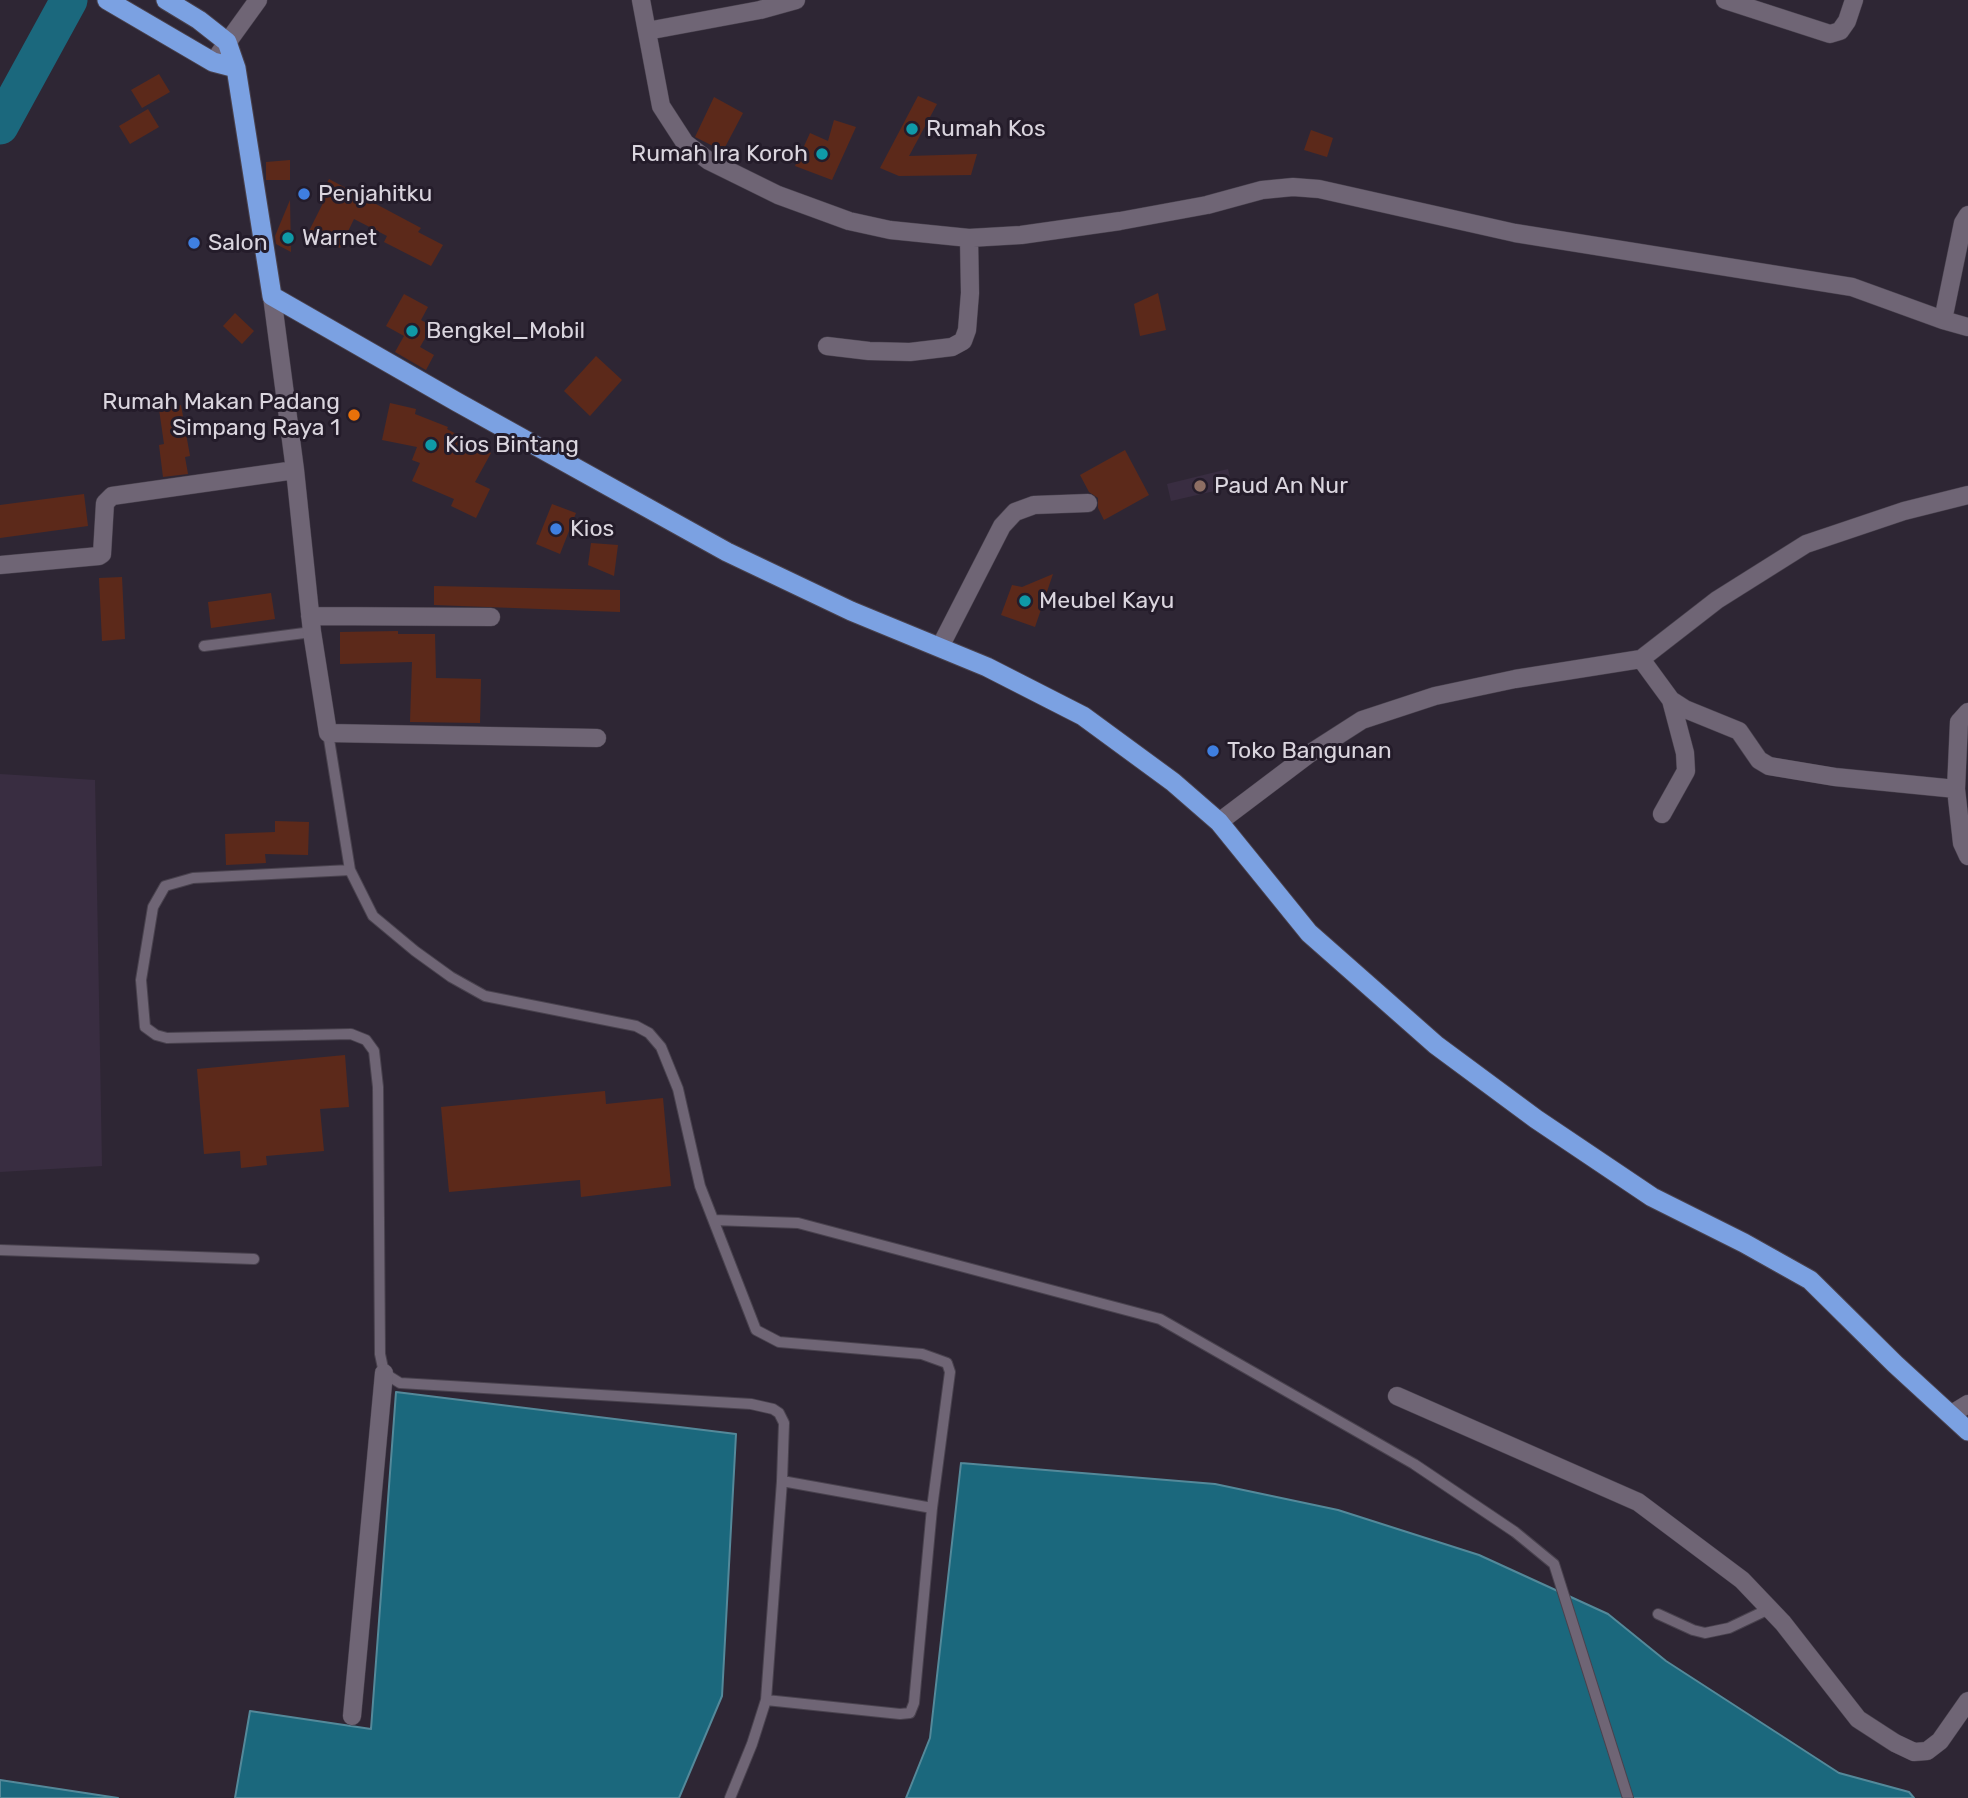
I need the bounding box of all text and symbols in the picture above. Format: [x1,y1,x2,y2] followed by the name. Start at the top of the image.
[926,115,1046,143] place label: Rumah Kos
[904,121,920,137] marker: Rumah Kos
[631,140,808,168] place label: Rumah Ira Koroh
[814,146,830,162] marker: Rumah Ira Koroh
[318,180,432,208] place label: Penjahitku
[296,186,312,202] marker: Penjahitku
[302,224,377,252] place label: Warnet
[208,229,268,257] place label: Salon
[280,230,296,246] marker: Warnet
[186,235,202,251] marker: Salon
[426,317,585,345] place label: Bengkel_Mobil
[404,323,420,339] marker: Bengkel_Mobil
[102,388,340,442] place label: Rumah Makan Padang Simpang Raya 1
[346,407,362,423] marker: Rumah Makan Padang Simpang Raya 1
[445,431,579,459] place label: Kios Bintang
[423,437,439,453] marker: Kios Bintang
[1214,472,1348,500] place label: Paud An Nur
[1192,478,1208,494] marker: Paud An Nur
[570,515,614,543] place label: Kios
[548,521,564,537] marker: Kios
[1039,587,1174,615] place label: Meubel Kayu
[1017,593,1033,609] marker: Meubel Kayu
[1227,737,1392,765] place label: Toko Bangunan
[1205,743,1221,759] marker: Toko Bangunan

